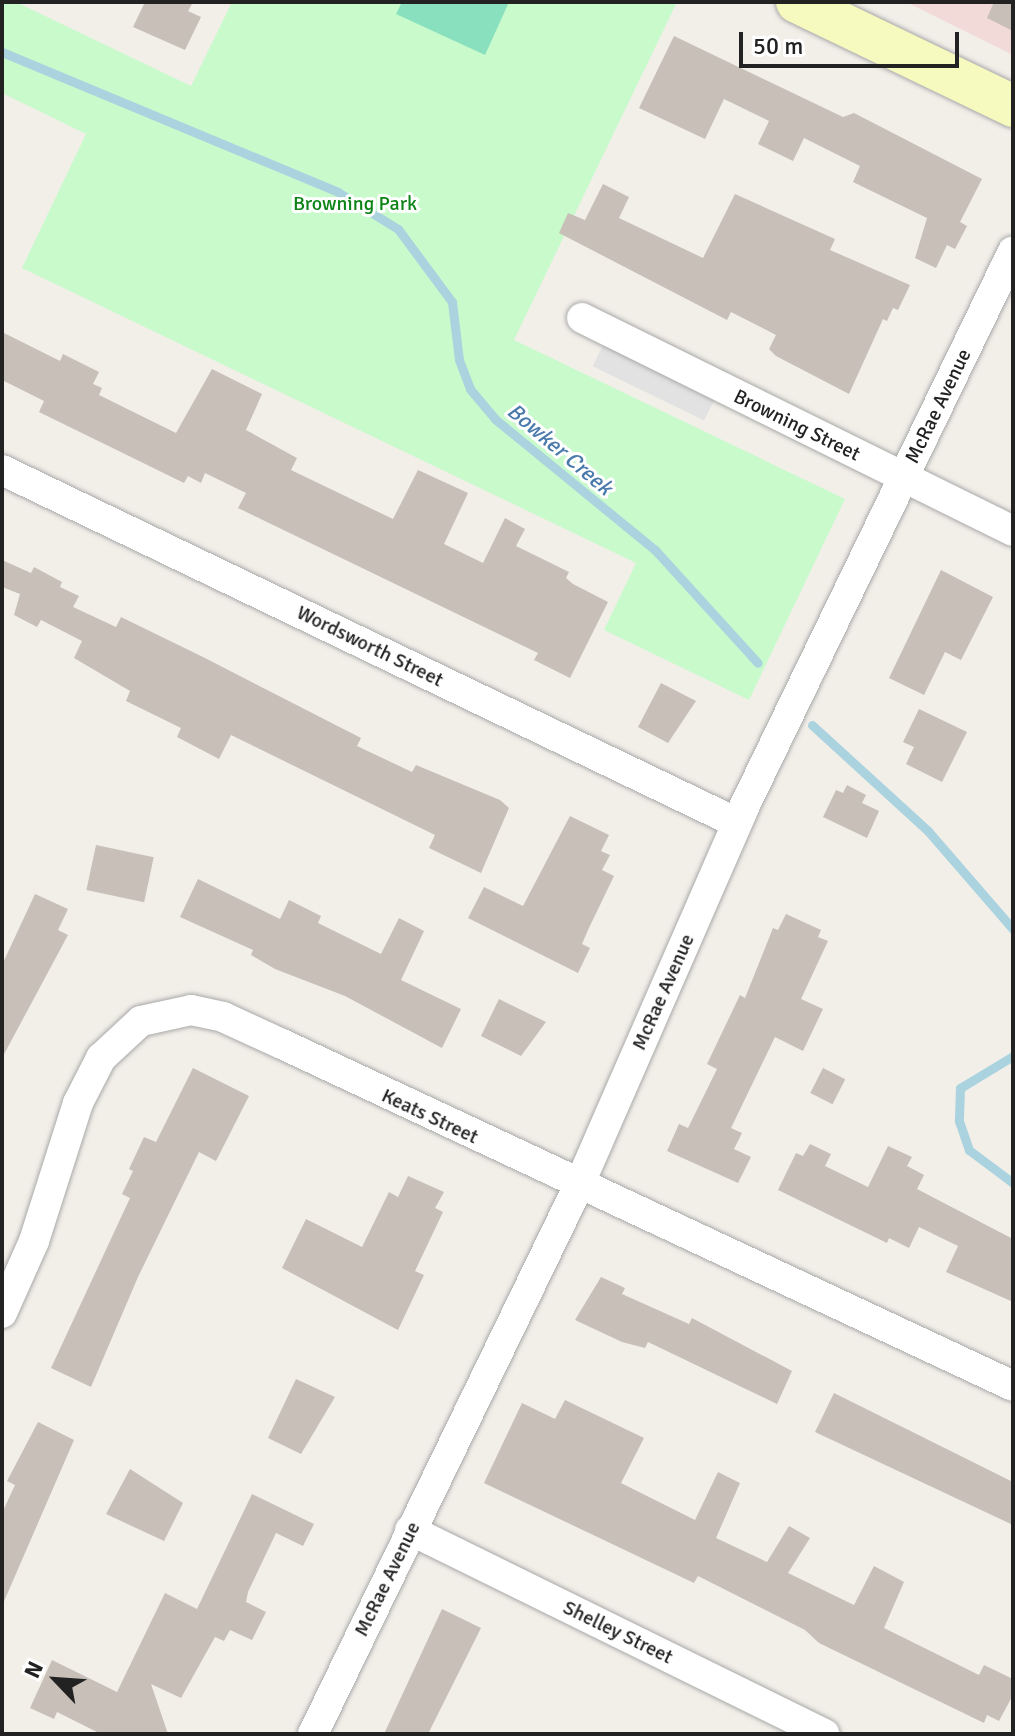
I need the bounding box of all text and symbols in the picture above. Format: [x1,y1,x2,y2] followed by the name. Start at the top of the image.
[743,16,963,66] scale bar
[753,31,803,61] text: 50 m
[293,191,417,215] park label: Browning Park
[900,345,976,467] street label: McRae Avenue
[730,384,864,466] street label: Browning Street
[502,397,618,501] water label: Bowker Creek
[293,600,447,692] street label: Wordsworth Street
[627,930,699,1054] street label: McRae Avenue
[378,1083,482,1149] street label: Keats Street
[349,1518,425,1640] street label: McRae Avenue
[559,1595,677,1669] street label: Shelley Street
[16,1640,96,1720] north arrow
[18,1657,49,1682] text: N

